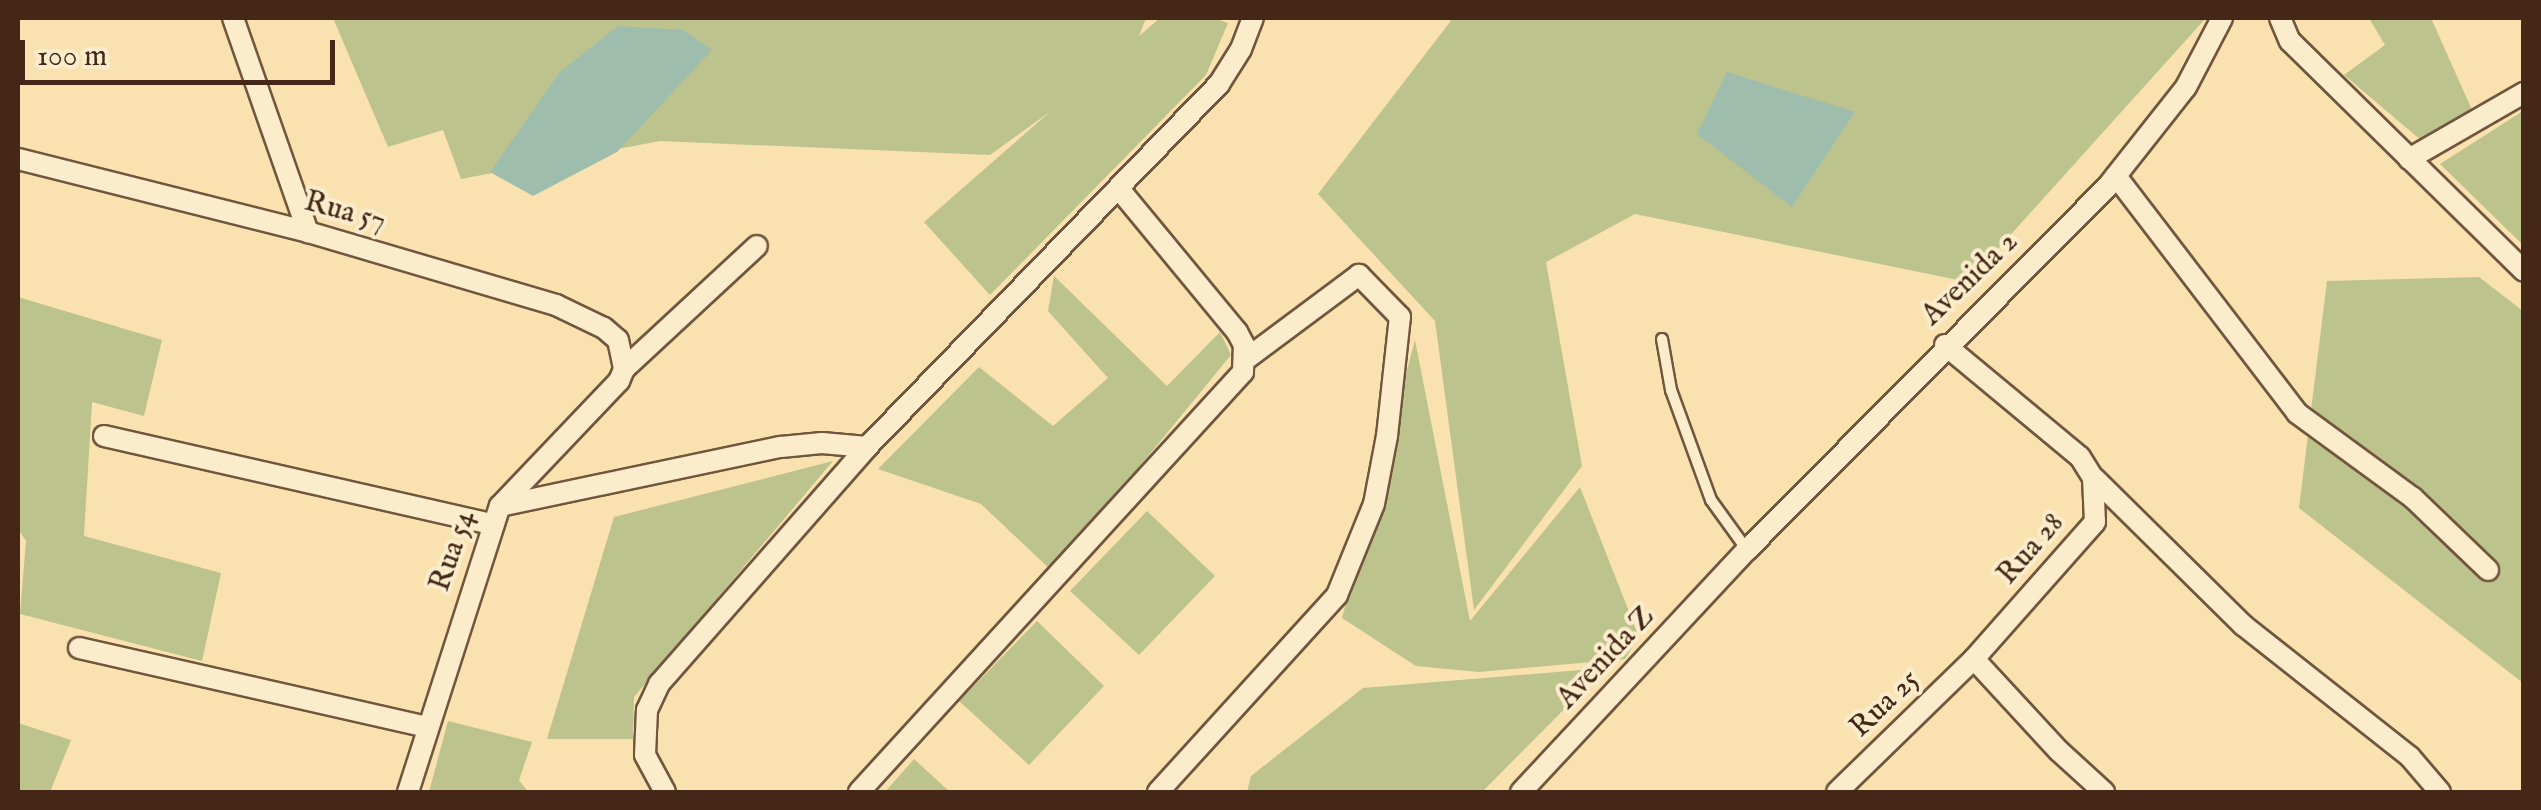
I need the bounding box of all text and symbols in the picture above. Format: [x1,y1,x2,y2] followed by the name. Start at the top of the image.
[25,20,340,82] scale bar
[37,38,107,76] text: 100 m
[300,184,390,240] street label: Rua 57
[1914,224,2026,334] street label: Avenida 2
[422,506,484,596] street label: Rua 54
[1990,506,2072,592] street label: Rua 28
[1550,599,1662,717] street label: Avenida Z
[1843,662,1927,746] street label: Rua 25

